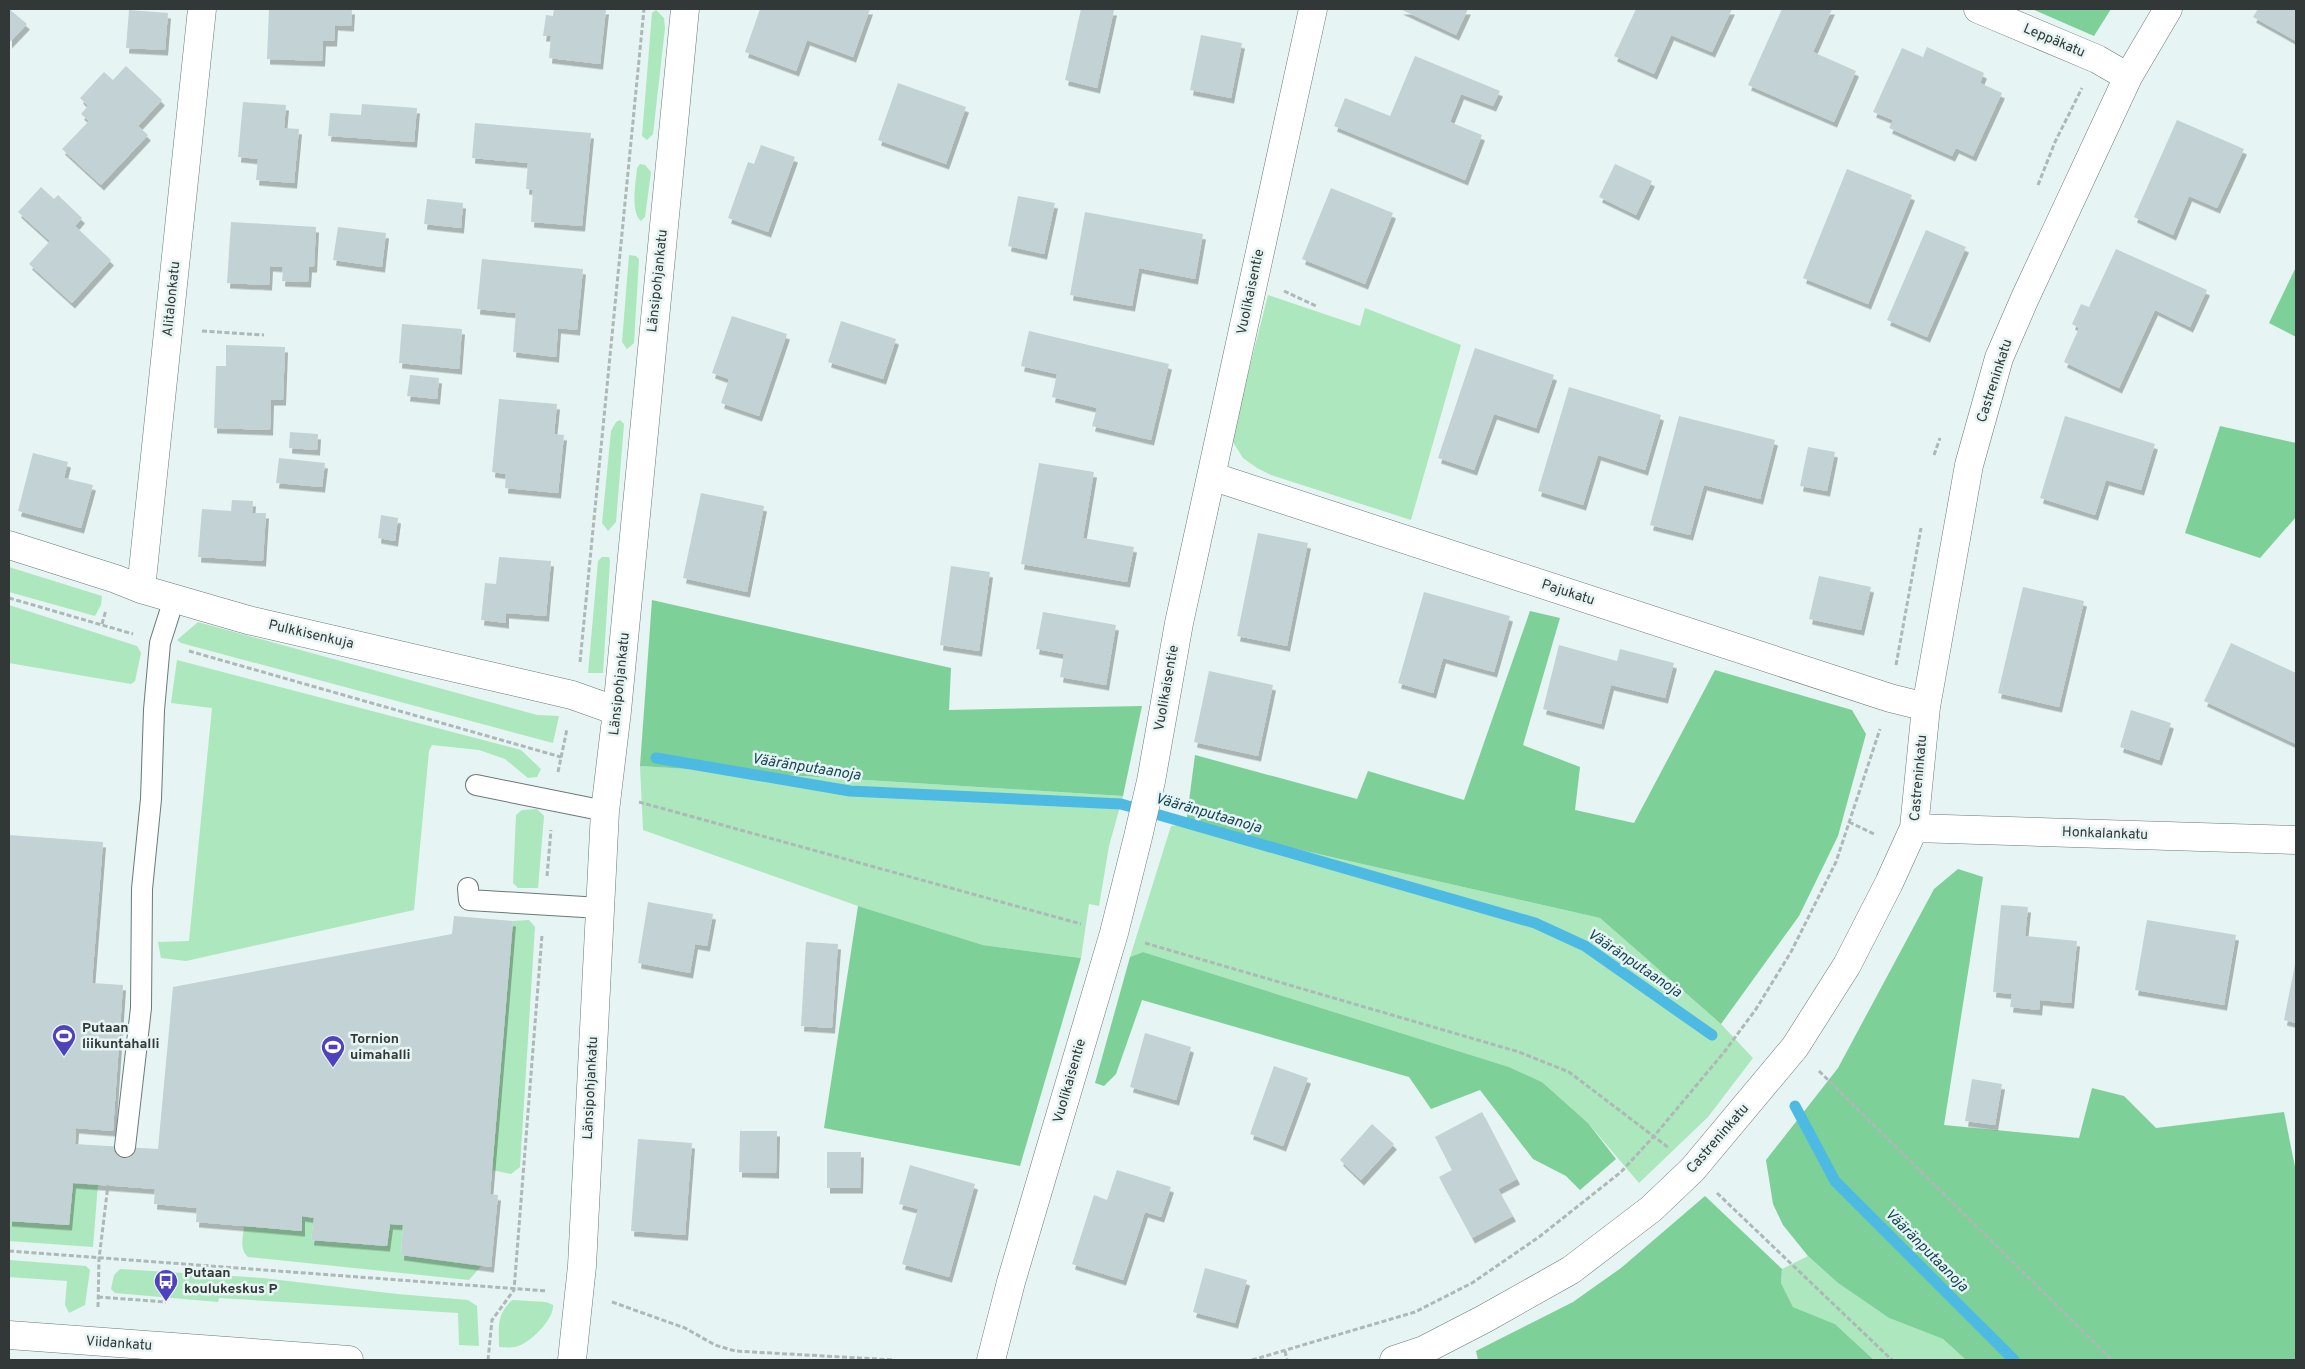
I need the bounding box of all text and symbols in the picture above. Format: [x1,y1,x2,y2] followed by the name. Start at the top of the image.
[2020,20,2088,62] street label: Leppäkatu
[644,229,672,333] street label: Länsipohjankatu
[1234,248,1268,336] street label: Vuolikaisentie
[160,261,184,337] street label: Alitalonkatu
[1974,337,2016,425] street label: Castreninkatu
[1539,576,1597,610] street label: Pajukatu
[267,617,355,653] street label: Pulkkisenkuja
[606,632,634,736] street label: Länsipohjankatu
[1151,644,1183,732] street label: Vuolikaisentie
[1907,734,1931,822] street label: Castreninkatu
[750,750,862,786] water label: Vääränputaanoja
[1152,790,1264,838] water label: Vääränputaanoja
[2062,824,2148,844] street label: Honkalankatu
[1583,925,1685,1003] water label: Vääränputaanoja
[82,1020,159,1053] place label: Putaan liikuntahalli
[51,1023,77,1057] sports icon: Putaan liikuntahalli
[350,1031,411,1064] place label: Tornion uimahalli
[320,1034,346,1068] sports icon: Tornion uimahalli
[580,1036,602,1140] street label: Länsipohjankatu
[1050,1037,1090,1125] street label: Vuolikaisentie
[1683,1101,1753,1177] street label: Castreninkatu
[1880,1205,1972,1297] water label: Vääränputaanoja
[184,1265,277,1298] place label: Putaan koulukeskus P
[153,1268,179,1302] bus stop icon: Putaan koulukeskus P
[85,1333,153,1355] street label: Viidankatu

